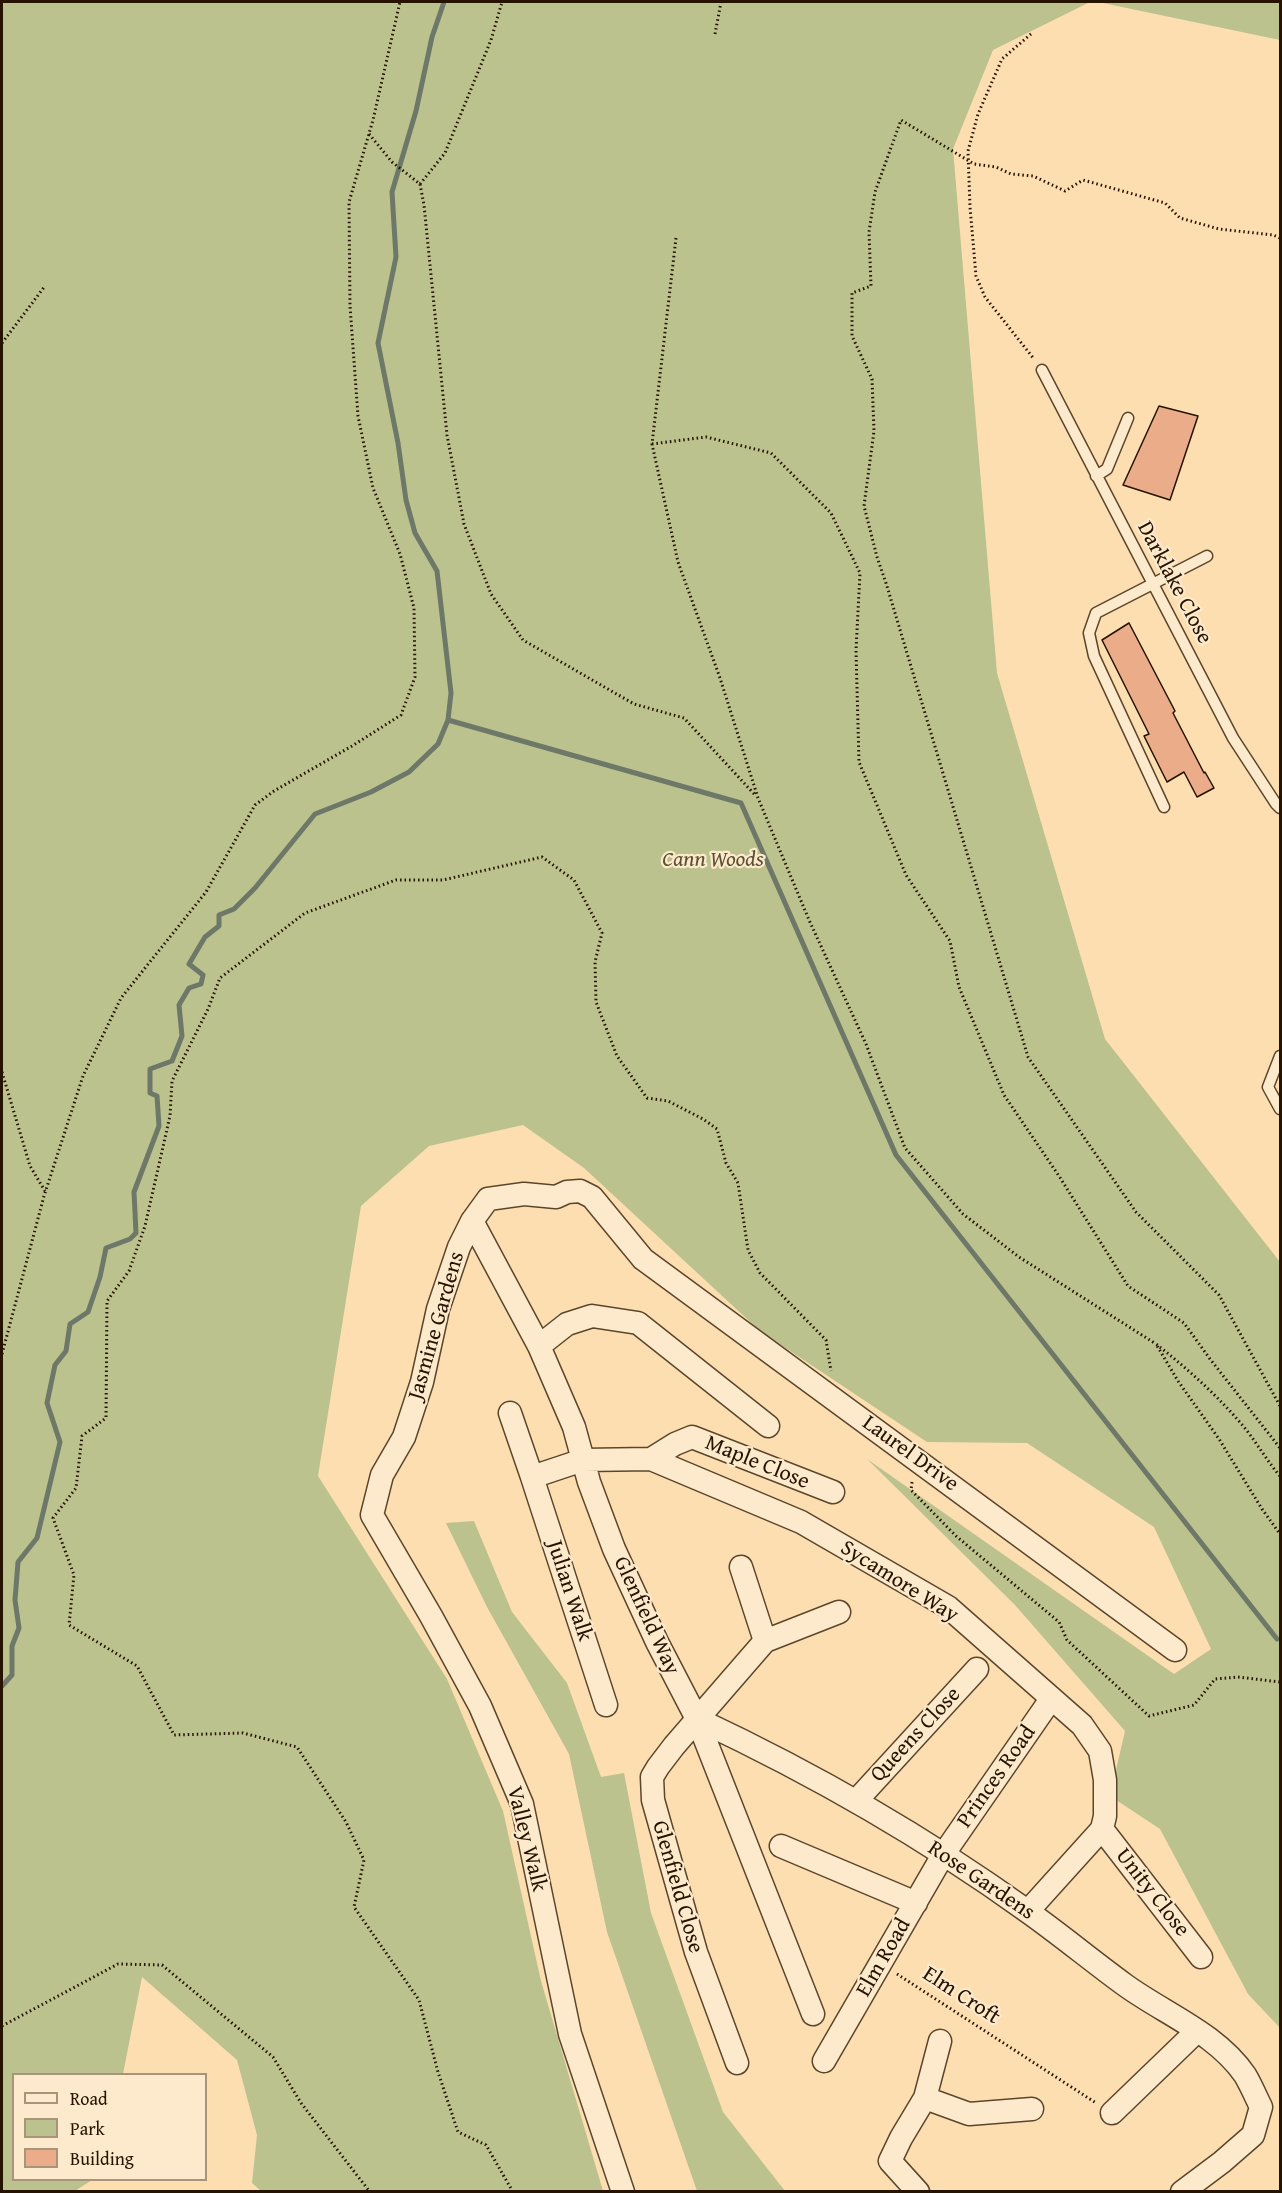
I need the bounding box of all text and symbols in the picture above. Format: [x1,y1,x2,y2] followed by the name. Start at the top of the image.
[1131,517,1217,649] street label: Darklake Close
[662,847,764,873] park label: Cann Woods
[403,1249,471,1403] street label: Jasmine Gardens
[857,1410,963,1498] street label: Laurel Drive
[701,1430,813,1496] street label: Maple Close
[835,1535,963,1629] street label: Sycamore Way
[540,1537,598,1645] street label: Julian Walk
[607,1553,685,1679] street label: Glenfield Way
[865,1682,967,1788] street label: Queens Close
[952,1721,1042,1833] street label: Princes Road
[500,1784,552,1894] street label: Valley Walk
[645,1818,709,1956] street label: Glenfield Close
[923,1836,1039,1926] street label: Rose Gardens
[1109,1844,1195,1942] street label: Unity Close
[851,1914,917,2002] street label: Elm Road
[917,1961,1005,2031] street label: Elm Croft
[12,2073,207,2181] legend
[70,2085,108,2112] text: Road
[70,2115,105,2142] text: Park
[70,2145,134,2172] text: Building

